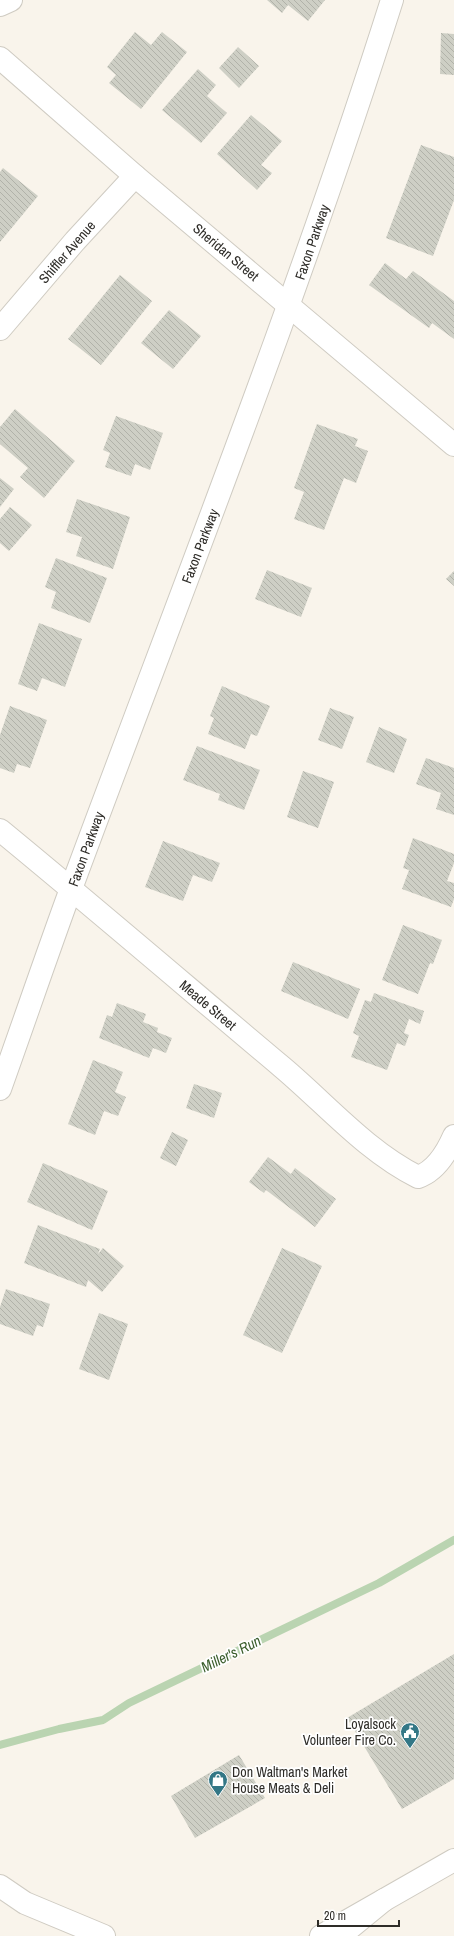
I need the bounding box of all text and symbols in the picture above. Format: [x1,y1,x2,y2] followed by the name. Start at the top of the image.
[291,202,333,282] street label: Faxon Parkway
[35,217,99,287] street label: Shiffler Avenue
[189,219,263,285] street label: Sheridan Street
[178,506,223,586] street label: Faxon Parkway
[64,809,108,889] street label: Faxon Parkway
[176,976,240,1034] street label: Meade Street
[197,1630,265,1677] water label: Miller's Run
[303,1715,396,1749] place label: Loyalsock Volunteer Fire Co.
[399,1721,421,1749] public building icon: Loyalsock Volunteer Fire Co.
[232,1763,347,1797] place label: Don Waltman's Market House Meats & Deli
[207,1769,229,1797] shop icon: Don Waltman's Market House Meats & Deli
[318,1902,399,1928] scale bar
[324,1908,346,1924] text: 20 m

